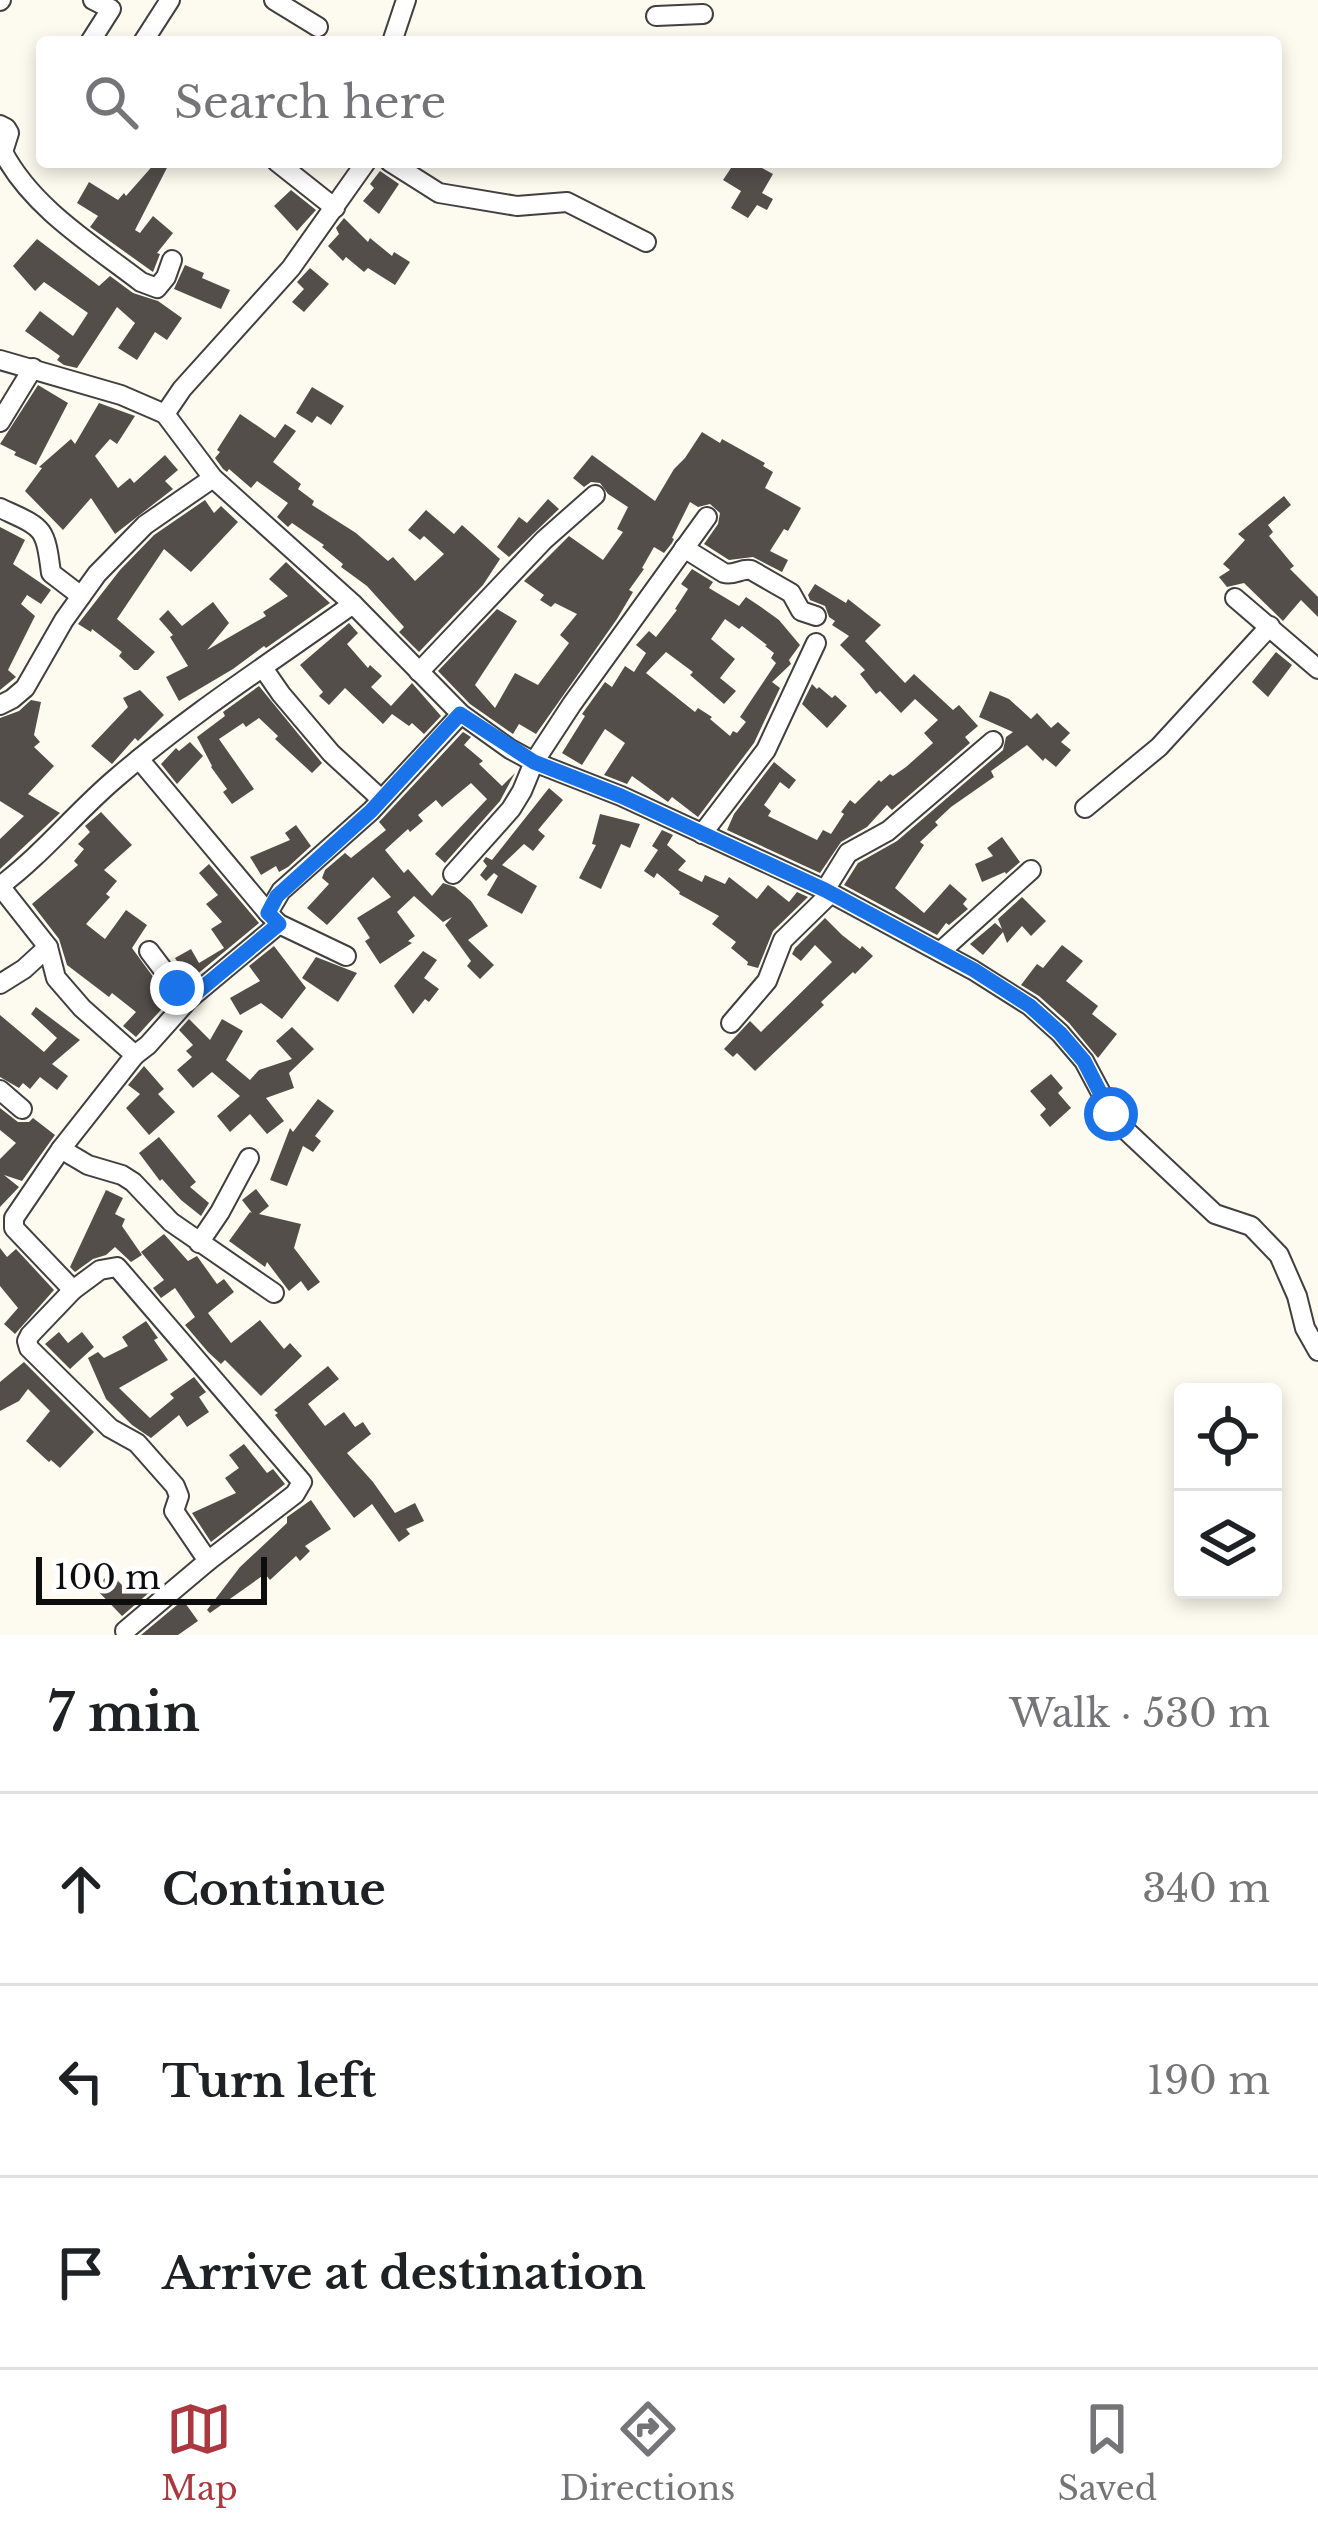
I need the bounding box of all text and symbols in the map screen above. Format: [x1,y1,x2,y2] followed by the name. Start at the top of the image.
[36,36,1282,168] search box
[78,69,144,135] icon: search
[174,74,446,130] text: Search here
[150,961,204,1015] route end
[1084,1087,1138,1141] route start
[1174,1383,1282,1599] map controls
[1174,1383,1282,1491] button: locate
[1174,1491,1282,1599] button: layers
[36,1551,267,1604] scale bar
[54,1557,161,1598] text: 100 m
[48,1682,200,1745] text: 7 min
[1009,1689,1270,1738] text: Walk · 530 m
[48,1856,114,1922] icon: ahead
[162,1861,386,1917] text: Continue
[1142,1864,1270,1913] text: 340 m
[48,2048,114,2114] icon: left
[162,2053,376,2109] text: Turn left
[1147,2056,1270,2105] text: 190 m
[48,2240,114,2306] icon: arrive
[162,2245,646,2301] text: Arrive at destination
[161,2396,238,2509] tab: Map
[560,2396,735,2509] tab: Directions
[1057,2396,1157,2509] tab: Saved

